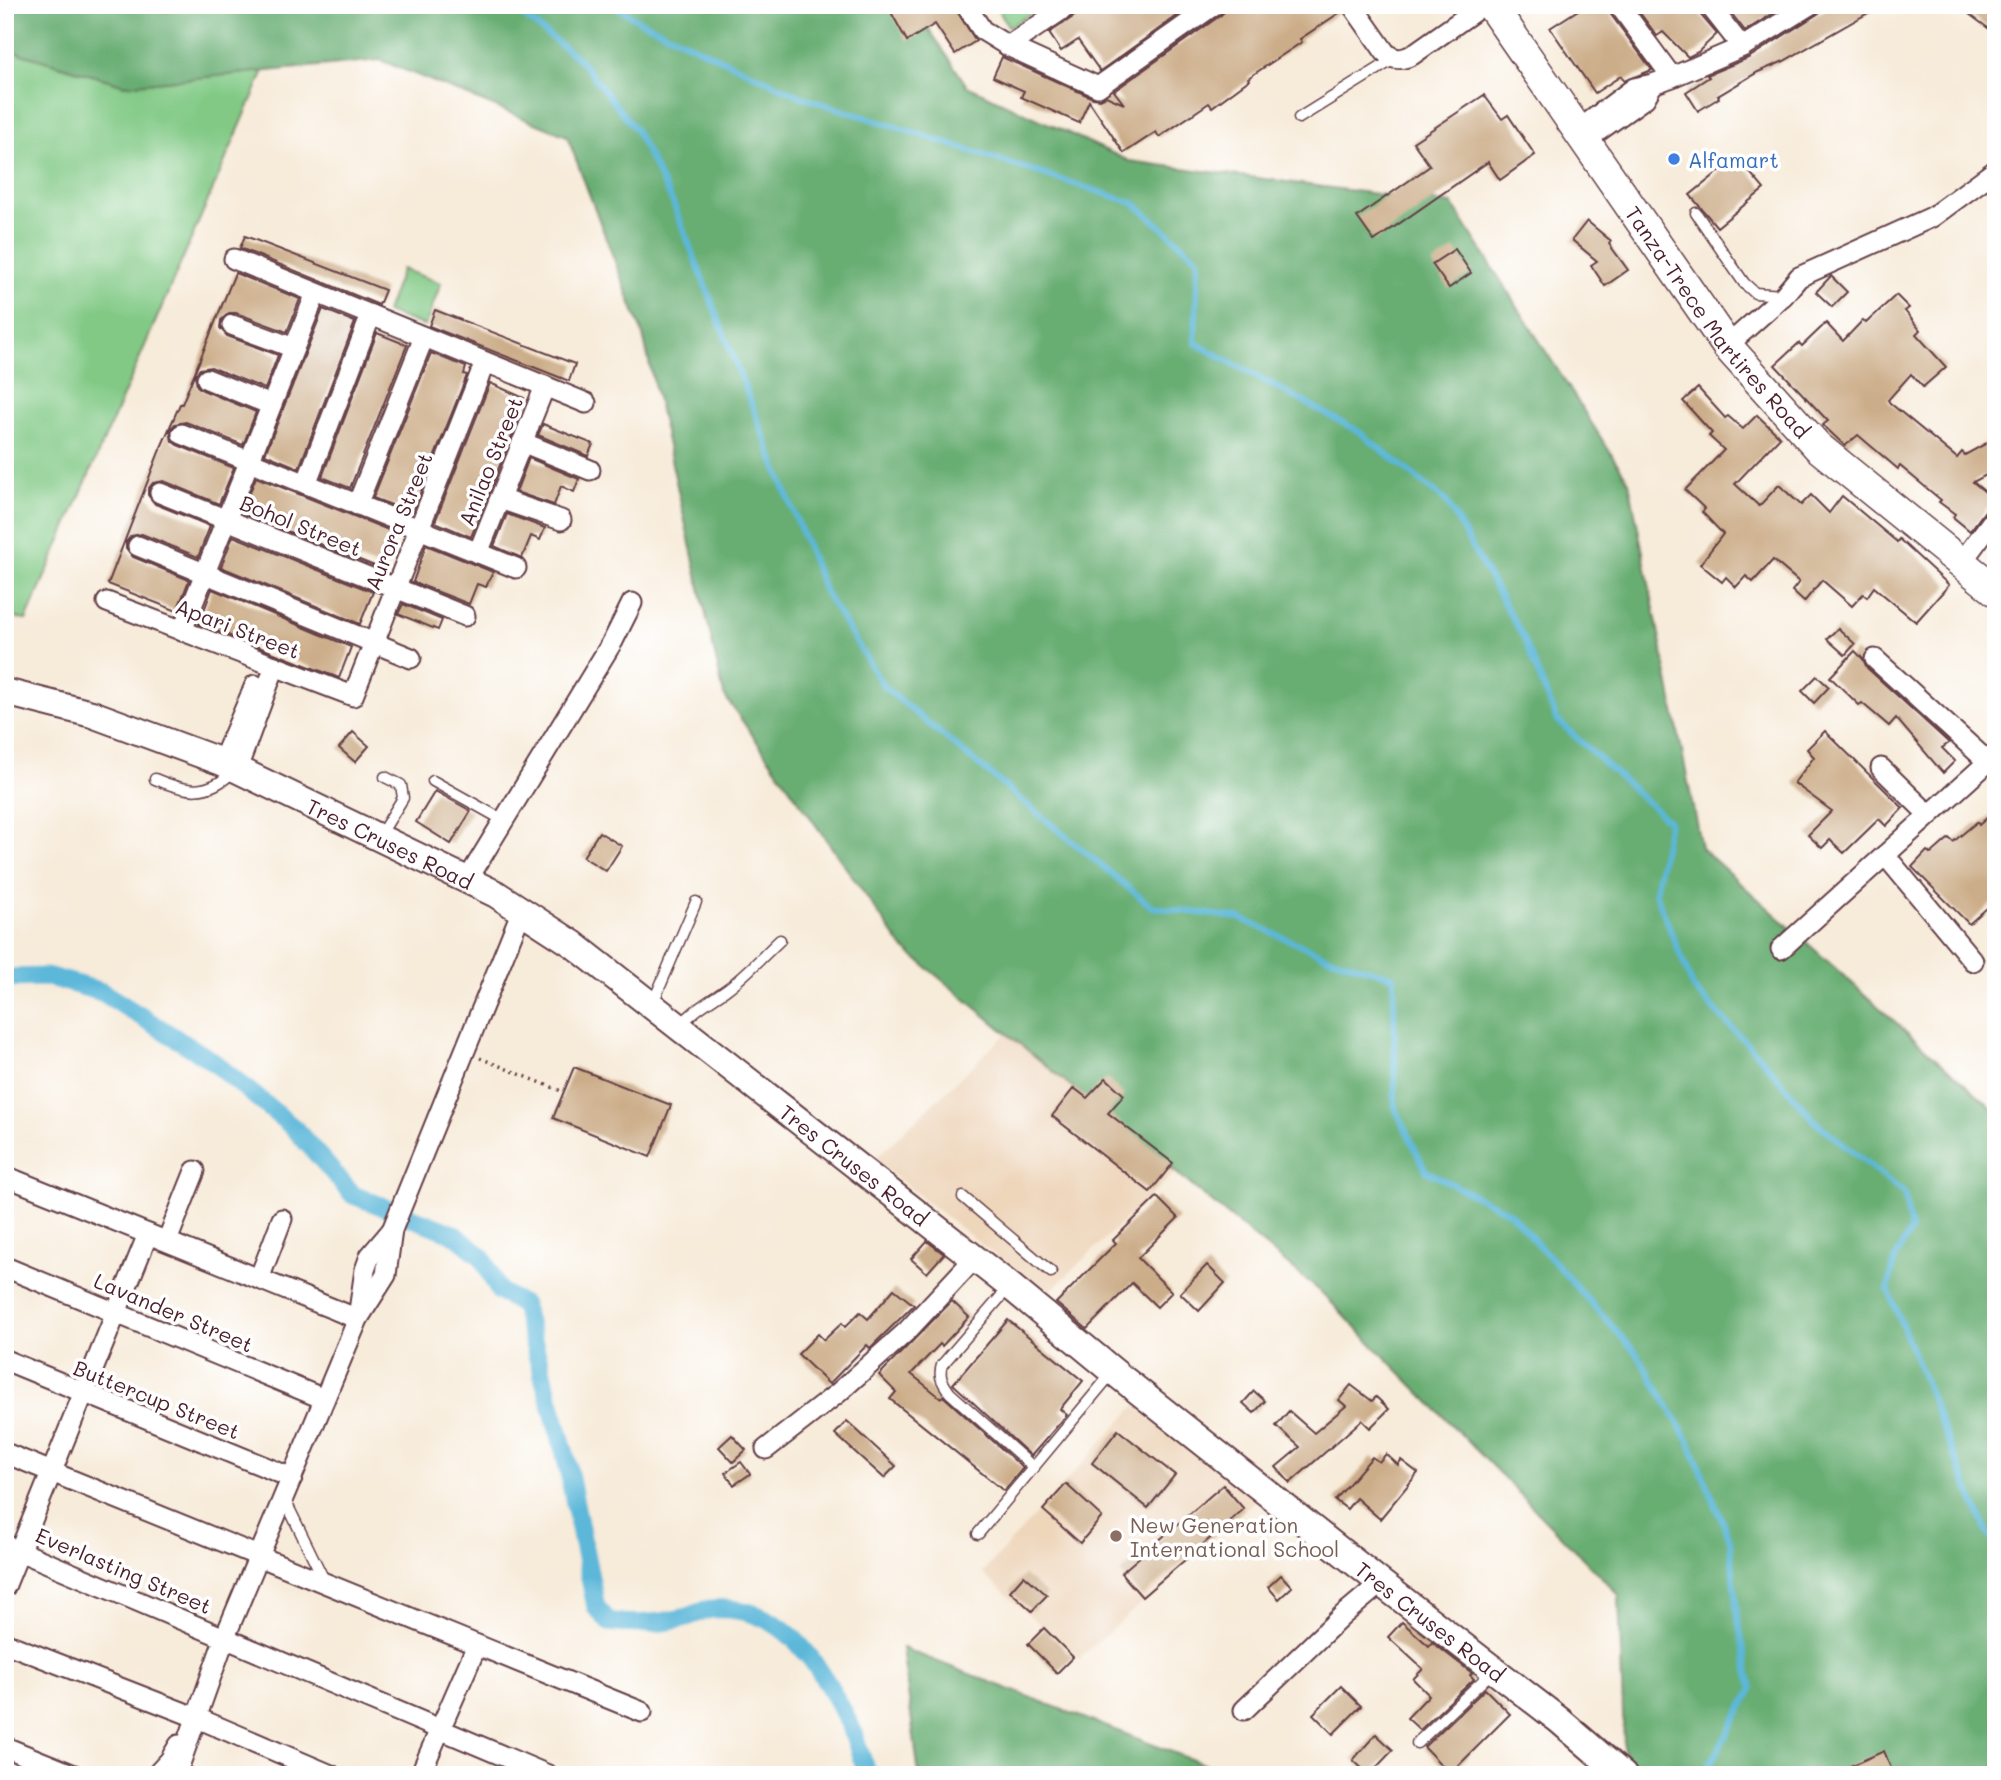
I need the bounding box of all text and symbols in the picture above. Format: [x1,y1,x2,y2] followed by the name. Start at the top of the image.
[1688,146,1779,173] place label: Alfamart
[1666,151,1682,167] marker: Alfamart
[1620,200,1816,443] street label: Tanza-Trece Martires Road
[452,392,528,530] street label: Anilao Street
[358,448,438,594] street label: Aurora Street
[236,488,366,562] street label: Bohol Street
[172,592,304,664] street label: Apari Street
[302,791,478,895] street label: Tres Cruses Road
[775,1098,935,1231] street label: Tres Cruses Road
[90,1266,258,1358] street label: Lavander Street
[70,1353,244,1445] street label: Buttercup Street
[1130,1511,1339,1562] place label: New Generation International School
[32,1521,216,1619] street label: Everlasting Street
[1108,1528,1124,1544] marker: New Generation International School
[1350,1555,1511,1687] street label: Tres Cruses Road

